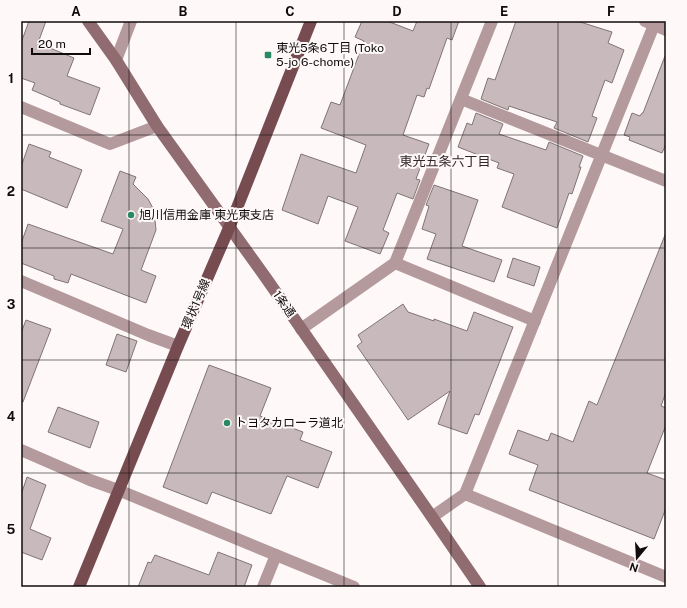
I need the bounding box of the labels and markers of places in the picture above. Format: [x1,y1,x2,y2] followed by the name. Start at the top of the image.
[276,41,384,69] place label: 東光5条6丁目 (Toko 5-jo 6-chome)
[263,50,273,60] marker: 東光5条6丁目 (Toko 5-jo 6-chome)
[139,208,274,222] place label: 旭川信用金庫 東光東支店
[126,210,136,220] marker: 旭川信用金庫 東光東支店
[235,416,343,430] place label: トヨタカローラ道北
[222,418,232,428] marker: トヨタカローラ道北

